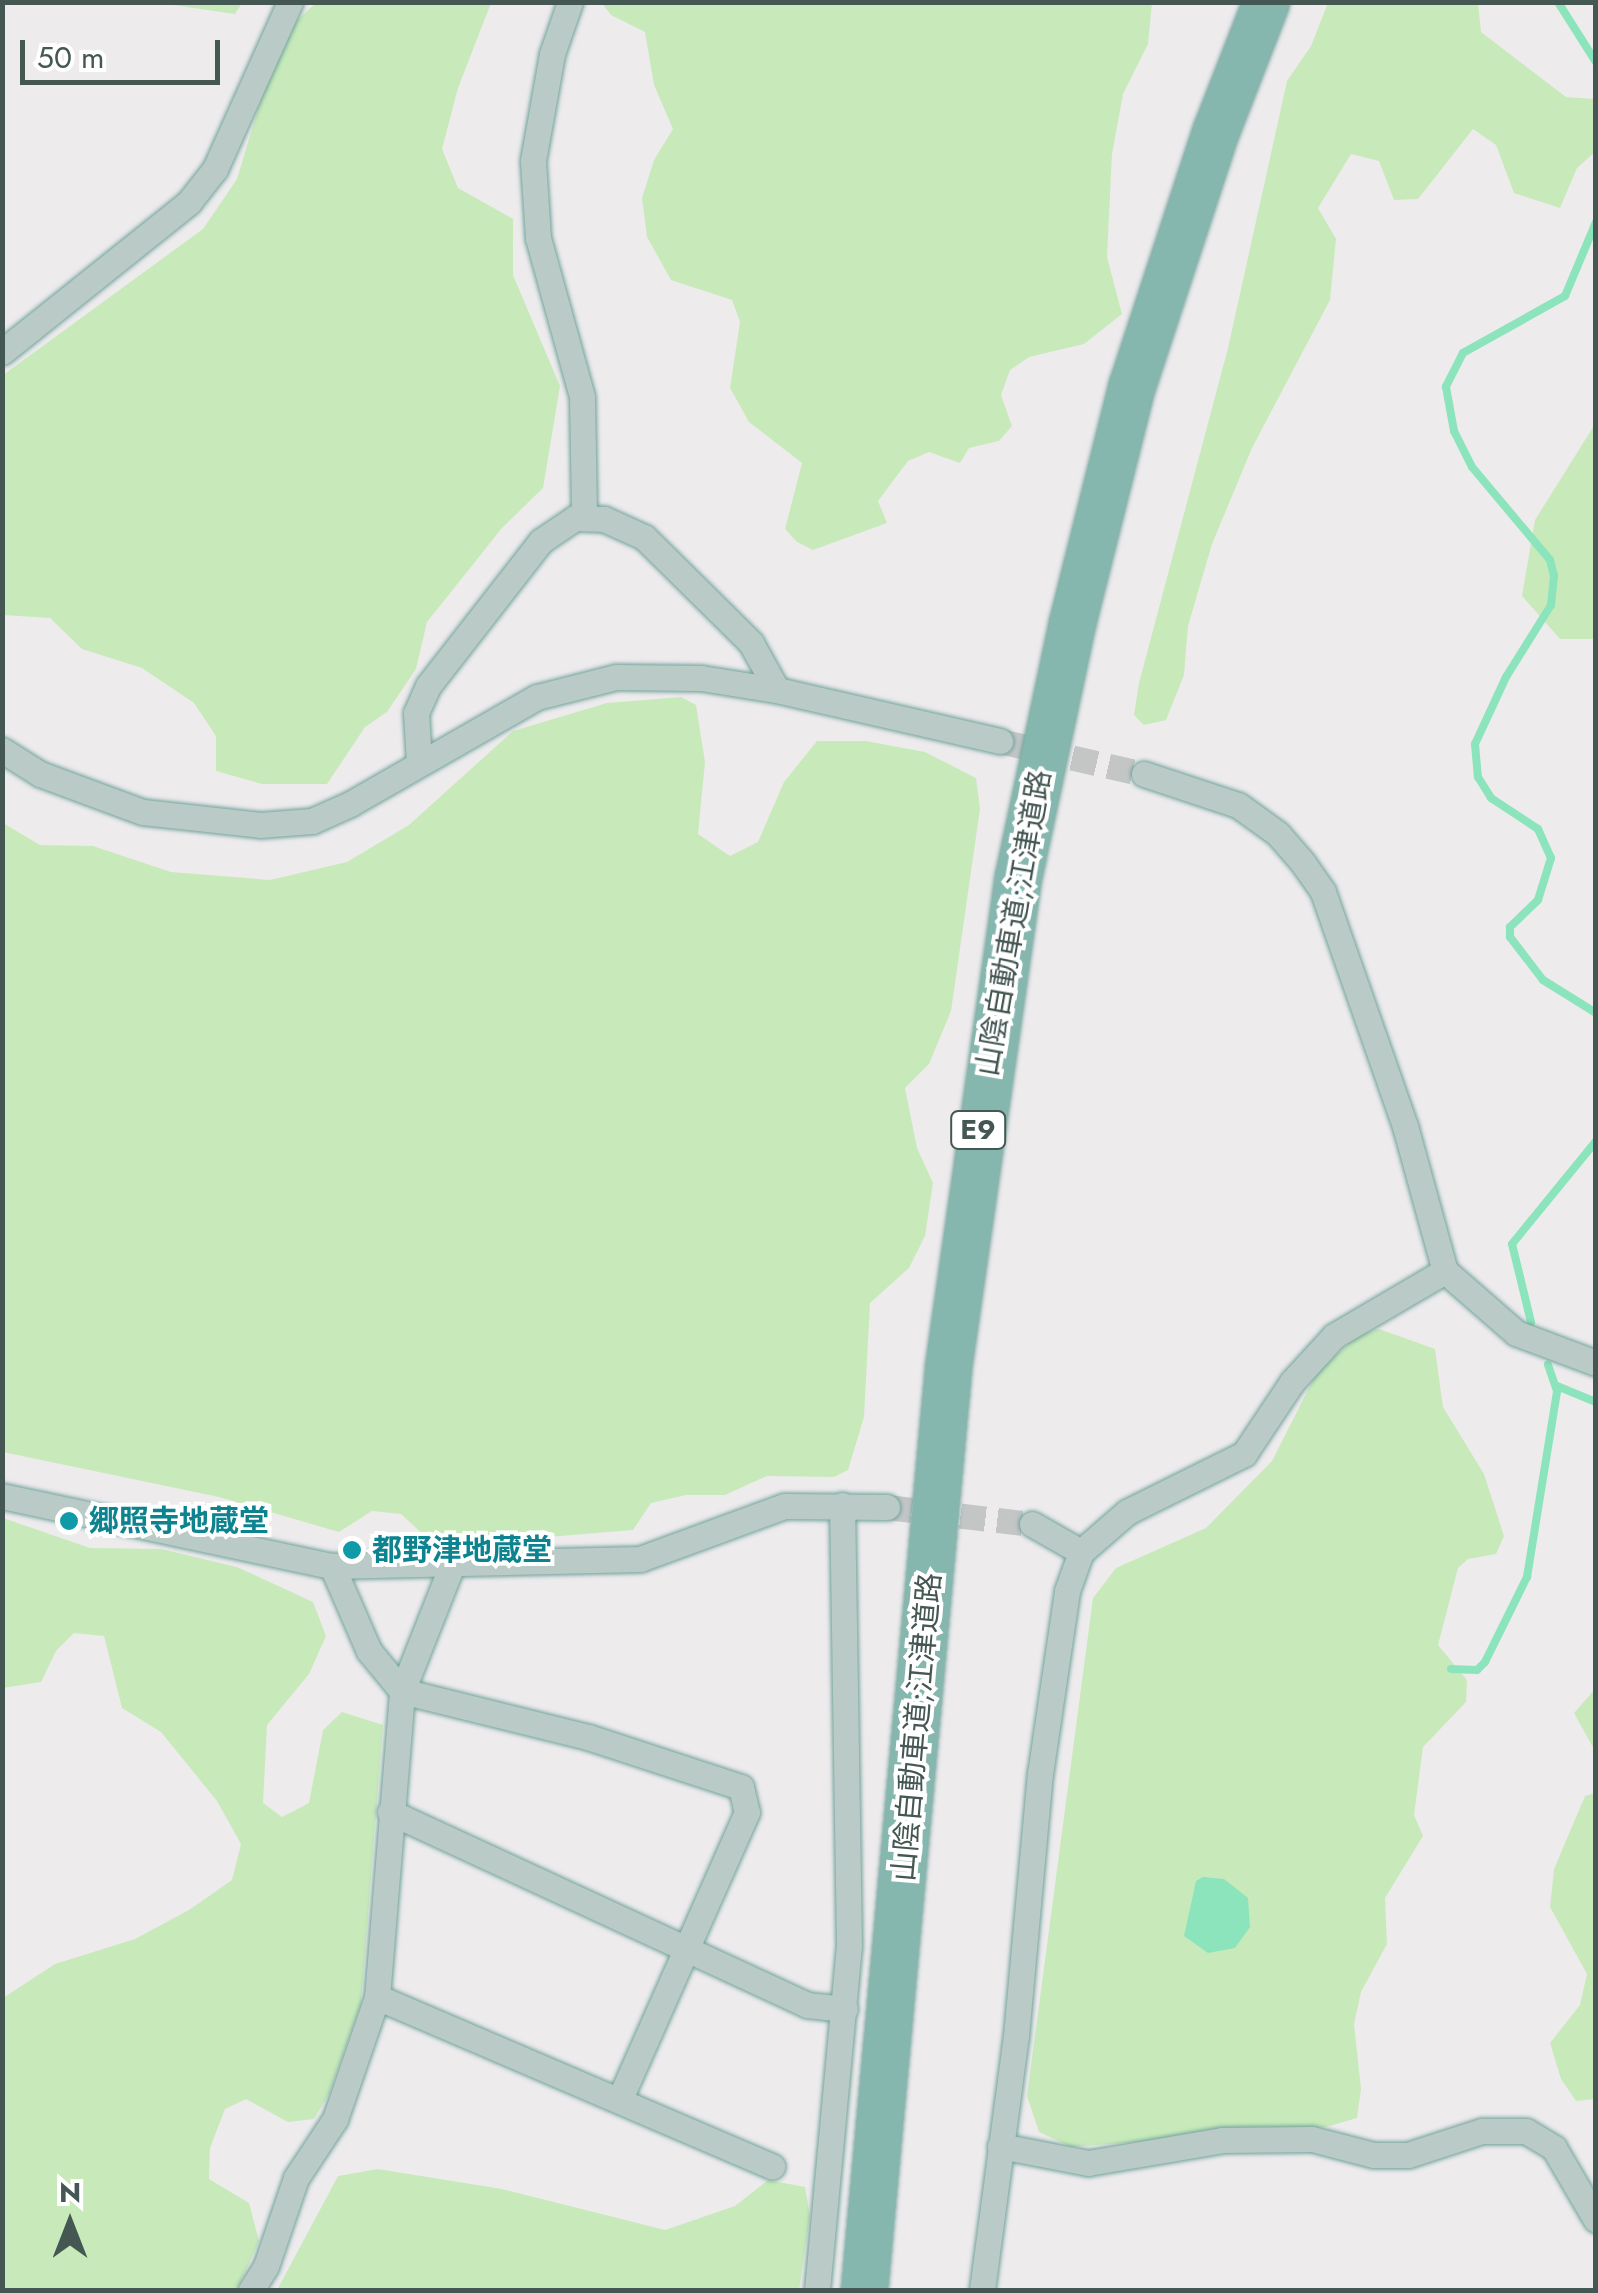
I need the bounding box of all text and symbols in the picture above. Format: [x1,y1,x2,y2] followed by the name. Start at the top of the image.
[25,20,225,82] scale bar
[37,36,104,79] text: 50 m
[969,767,1059,1079] street label: 山陰自動車道;江津道路
[948,1107,1008,1153] road number: E9
[89,1503,269,1539] place label: 郷照寺地蔵堂
[58,1510,80,1532] marker: 郷照寺地蔵堂
[372,1532,552,1568] place label: 都野津地蔵堂
[341,1539,363,1561] marker: 都野津地蔵堂
[886,1571,948,1883] street label: 山陰自動車道;江津道路
[59,2172,81,2213] text: N
[20,2173,120,2273] north arrow

